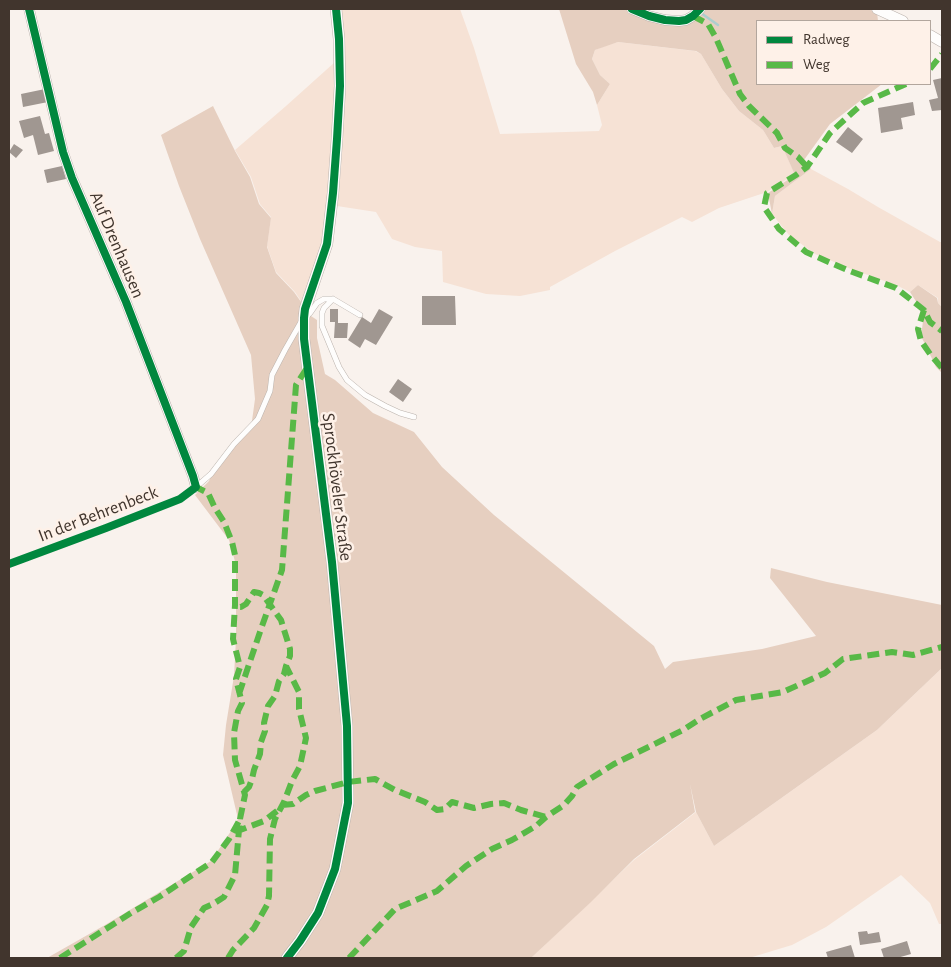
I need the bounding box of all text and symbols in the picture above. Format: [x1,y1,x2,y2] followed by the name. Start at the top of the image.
[756,20,931,85] legend
[803,32,850,47] text: Radweg
[803,57,830,72] text: Weg
[85,189,149,301] street label: Auf Drenhausen
[317,412,357,562] street label: Sprockhöveler Straße
[35,481,161,547] street label: In der Behrenbeck

